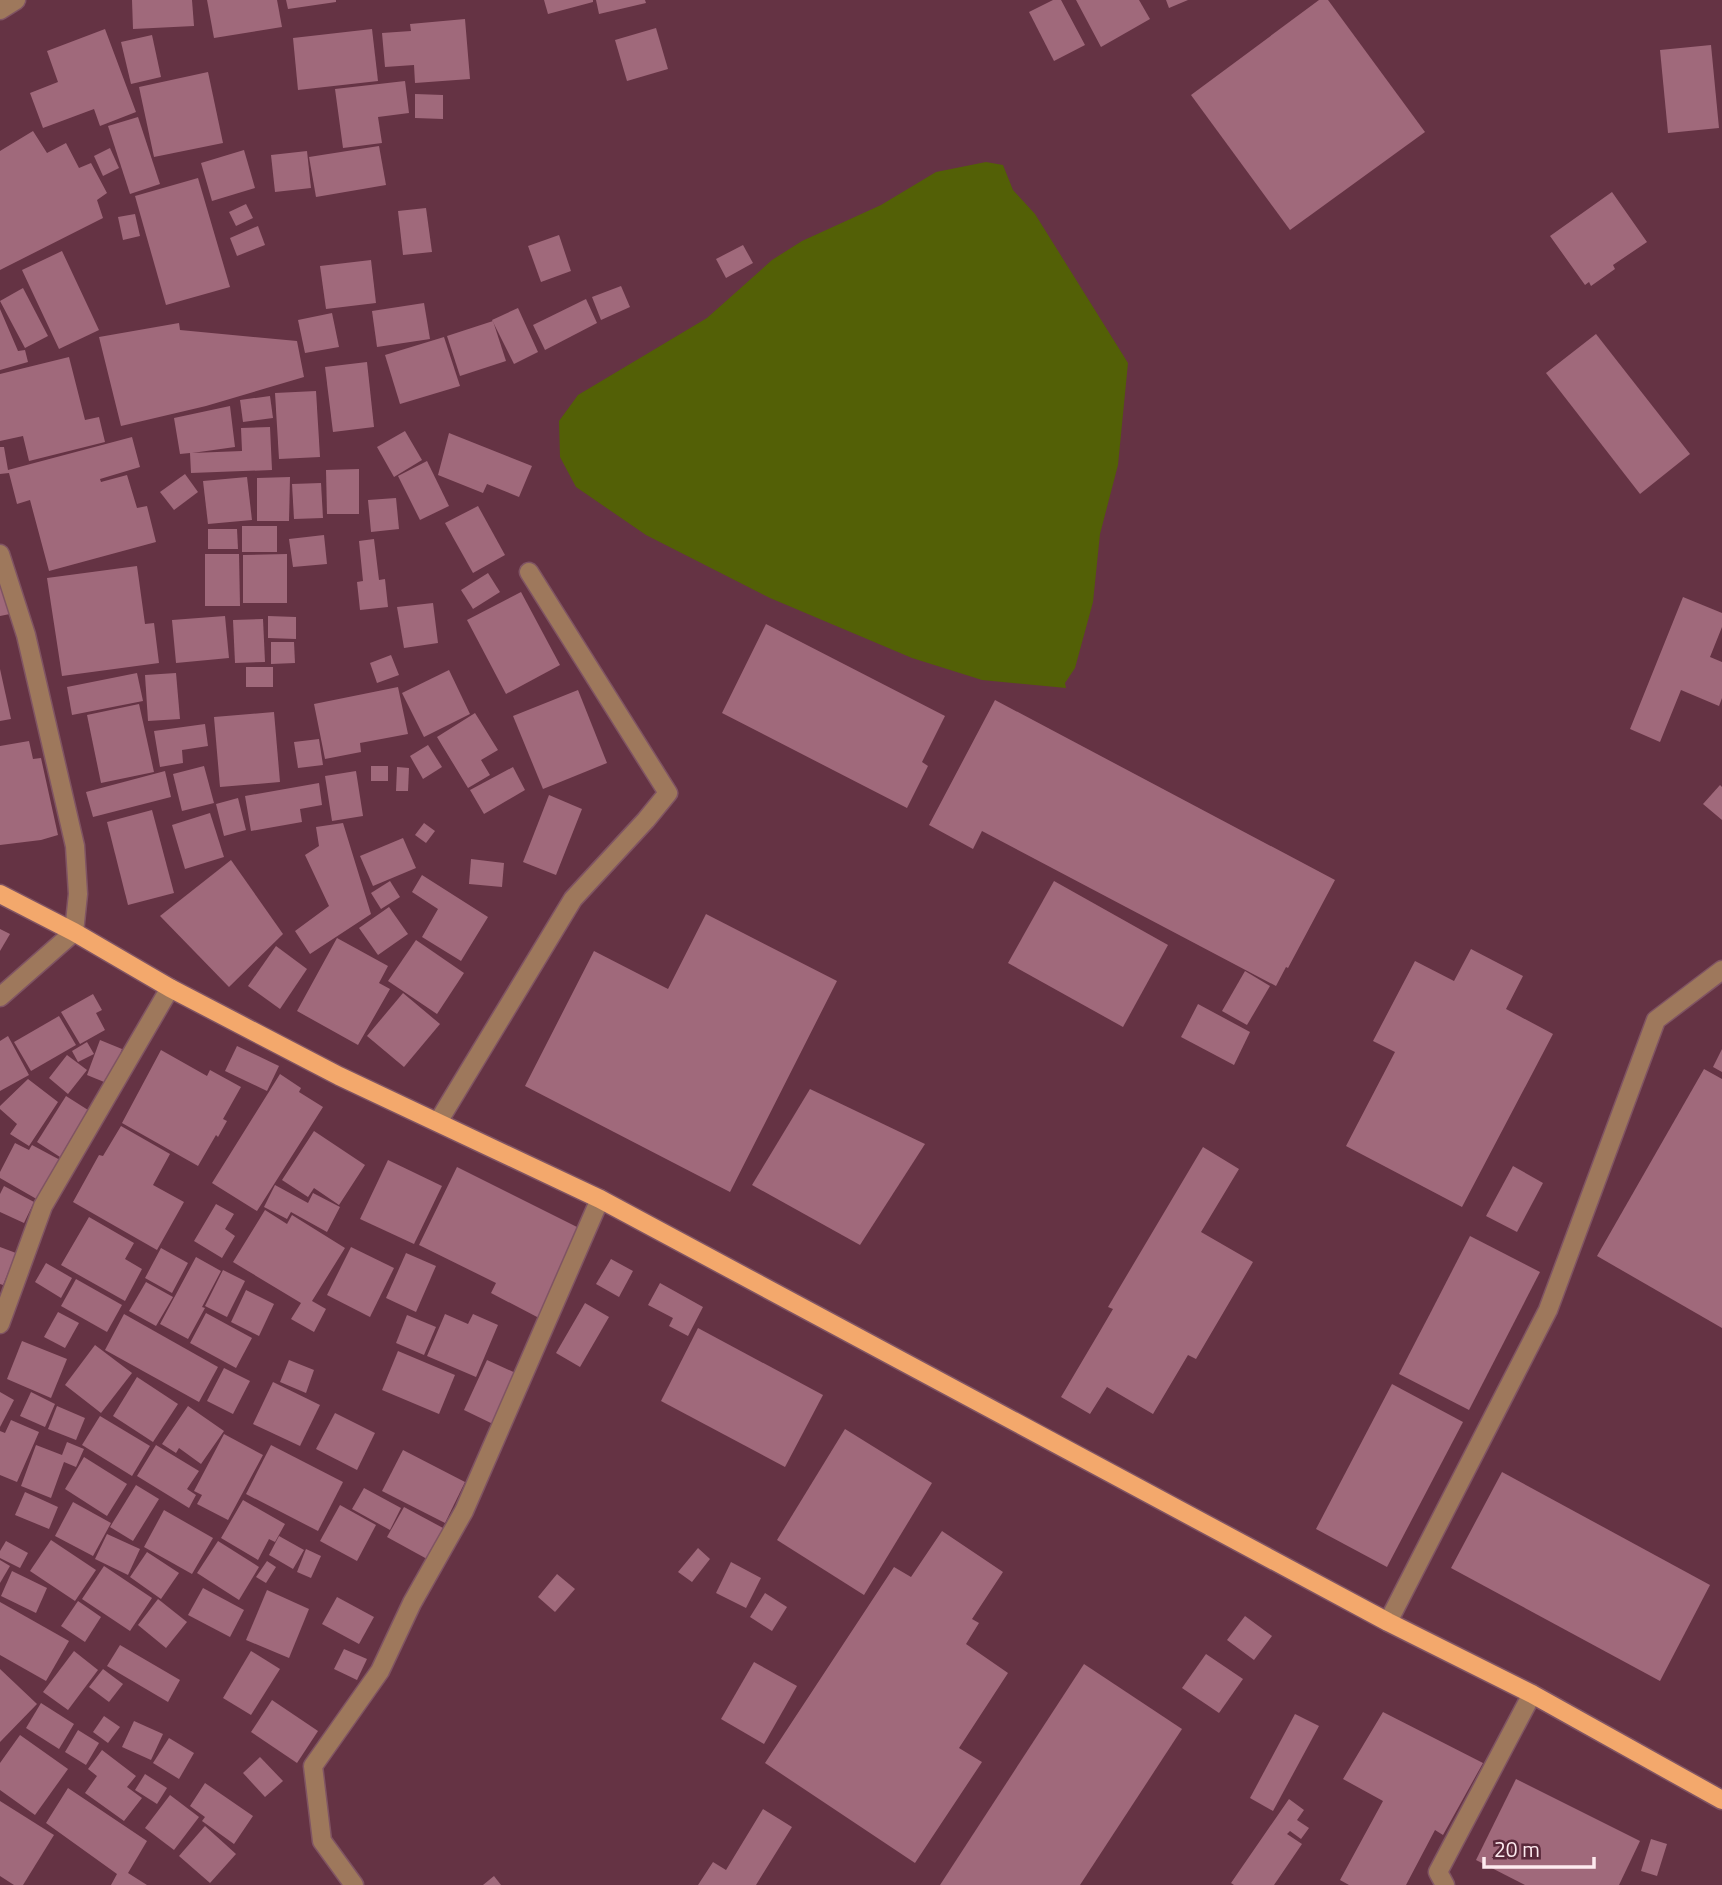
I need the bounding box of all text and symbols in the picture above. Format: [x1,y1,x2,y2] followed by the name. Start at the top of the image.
[1484,1826,1594,1870] scale bar
[1494,1833,1540,1865] text: 20 m

